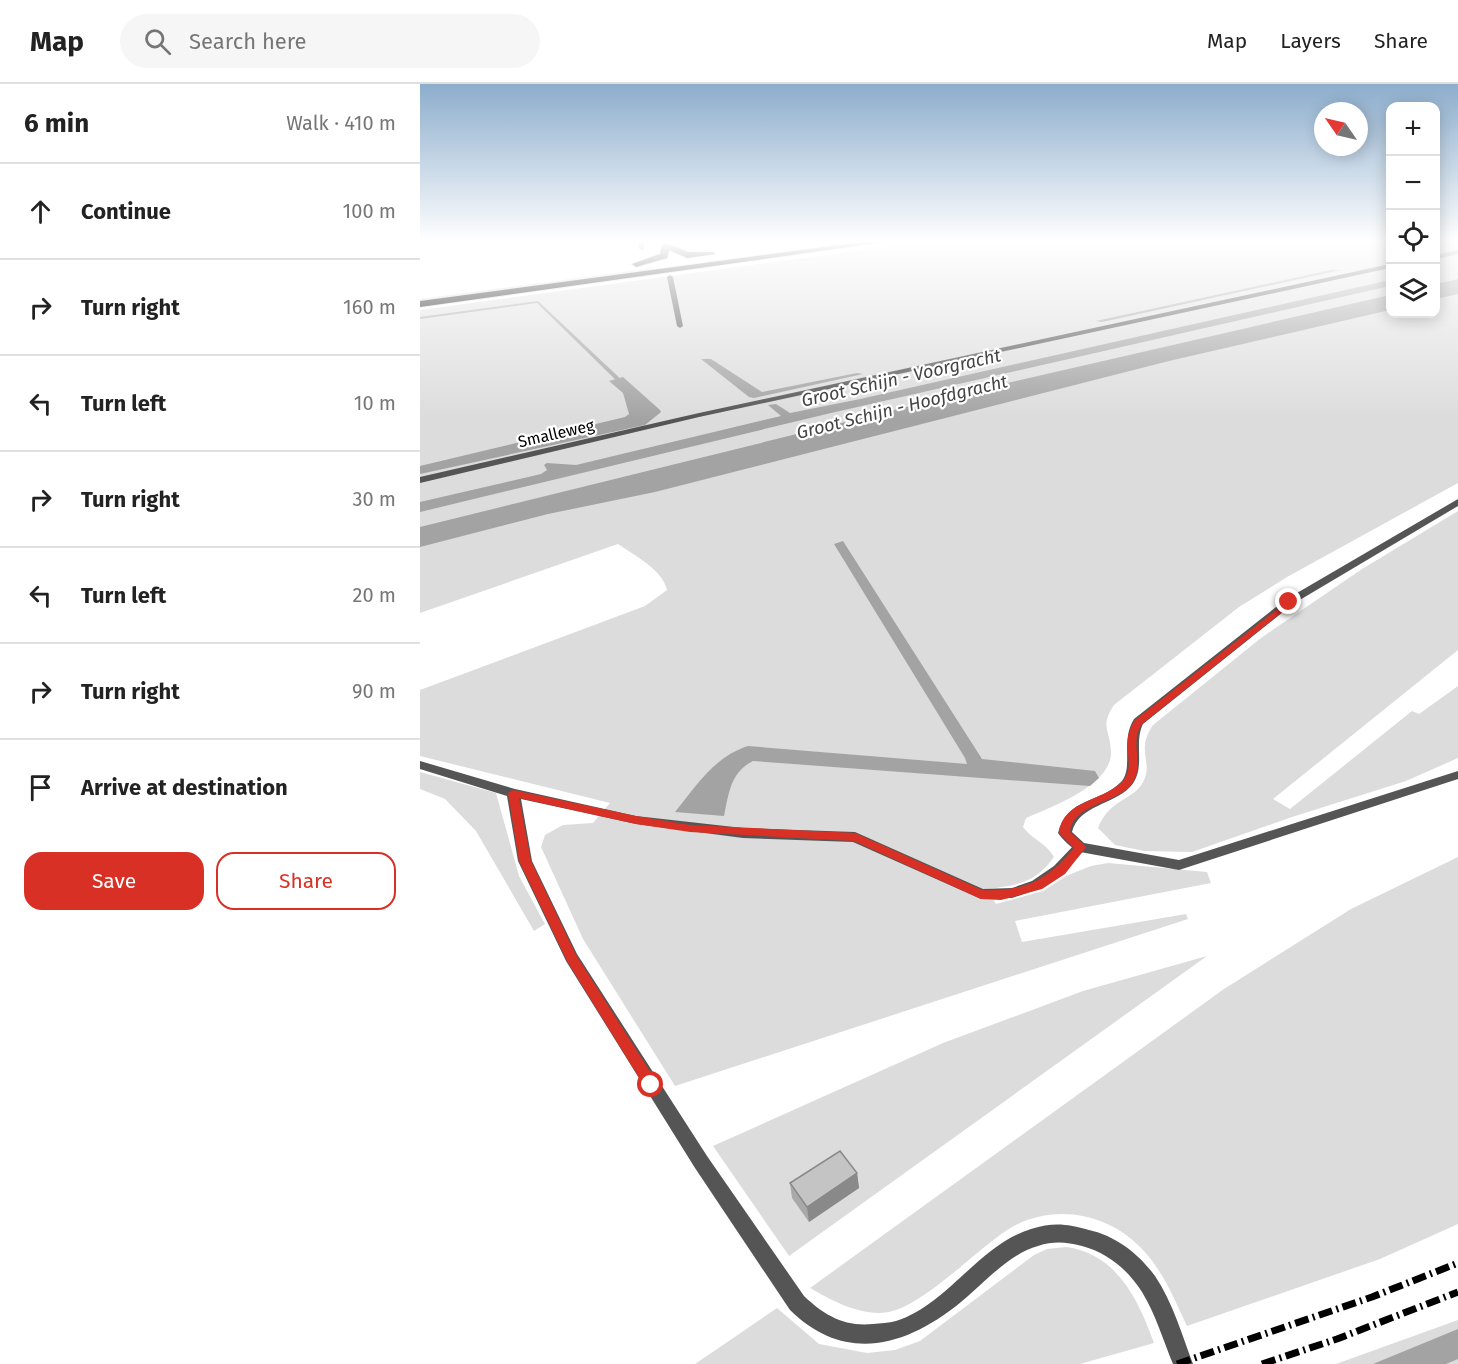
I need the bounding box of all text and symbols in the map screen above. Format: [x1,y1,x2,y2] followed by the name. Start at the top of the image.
[120,14,540,68] search box
[30,25,84,58] text: Map
[141,25,174,58] icon: search
[189,28,307,55] text: Search here
[1207,28,1247,54] text: Map
[1280,28,1341,54] text: Layers
[1374,28,1428,54] text: Share
[1314,102,1368,156] north arrow
[1386,102,1440,318] map controls
[1386,102,1440,156] button: +
[24,108,89,139] text: 6 min
[286,111,396,135] text: Walk · 410 m
[1386,156,1440,210] button: −
[24,195,57,228] icon: ahead
[81,198,171,225] text: Continue
[343,199,396,223] text: 100 m
[1386,210,1440,264] button: locate
[1386,264,1440,318] button: layers
[24,291,57,324] icon: right
[81,294,180,321] text: Turn right
[343,295,396,319] text: 160 m
[799,344,1003,412] water label: Groot Schijn - Voorgracht
[794,370,1010,444] water label: Groot Schijn - Hoofdgracht
[24,387,57,420] icon: left
[81,390,166,417] text: Turn left
[354,391,396,415] text: 10 m
[516,415,597,451] street label: Smalleweg
[24,483,57,516] icon: right
[81,486,180,513] text: Turn right
[352,487,396,511] text: 30 m
[24,579,57,612] icon: left
[81,582,166,609] text: Turn left
[353,583,396,607] text: 20 m
[1275,588,1301,614] route end
[24,675,57,708] icon: right
[81,678,180,705] text: Turn right
[352,679,396,703] text: 90 m
[24,771,57,804] icon: arrive
[81,774,288,801] text: Arrive at destination
[24,852,204,910] button: Save
[216,852,396,910] button: Share
[637,1071,663,1097] route start

